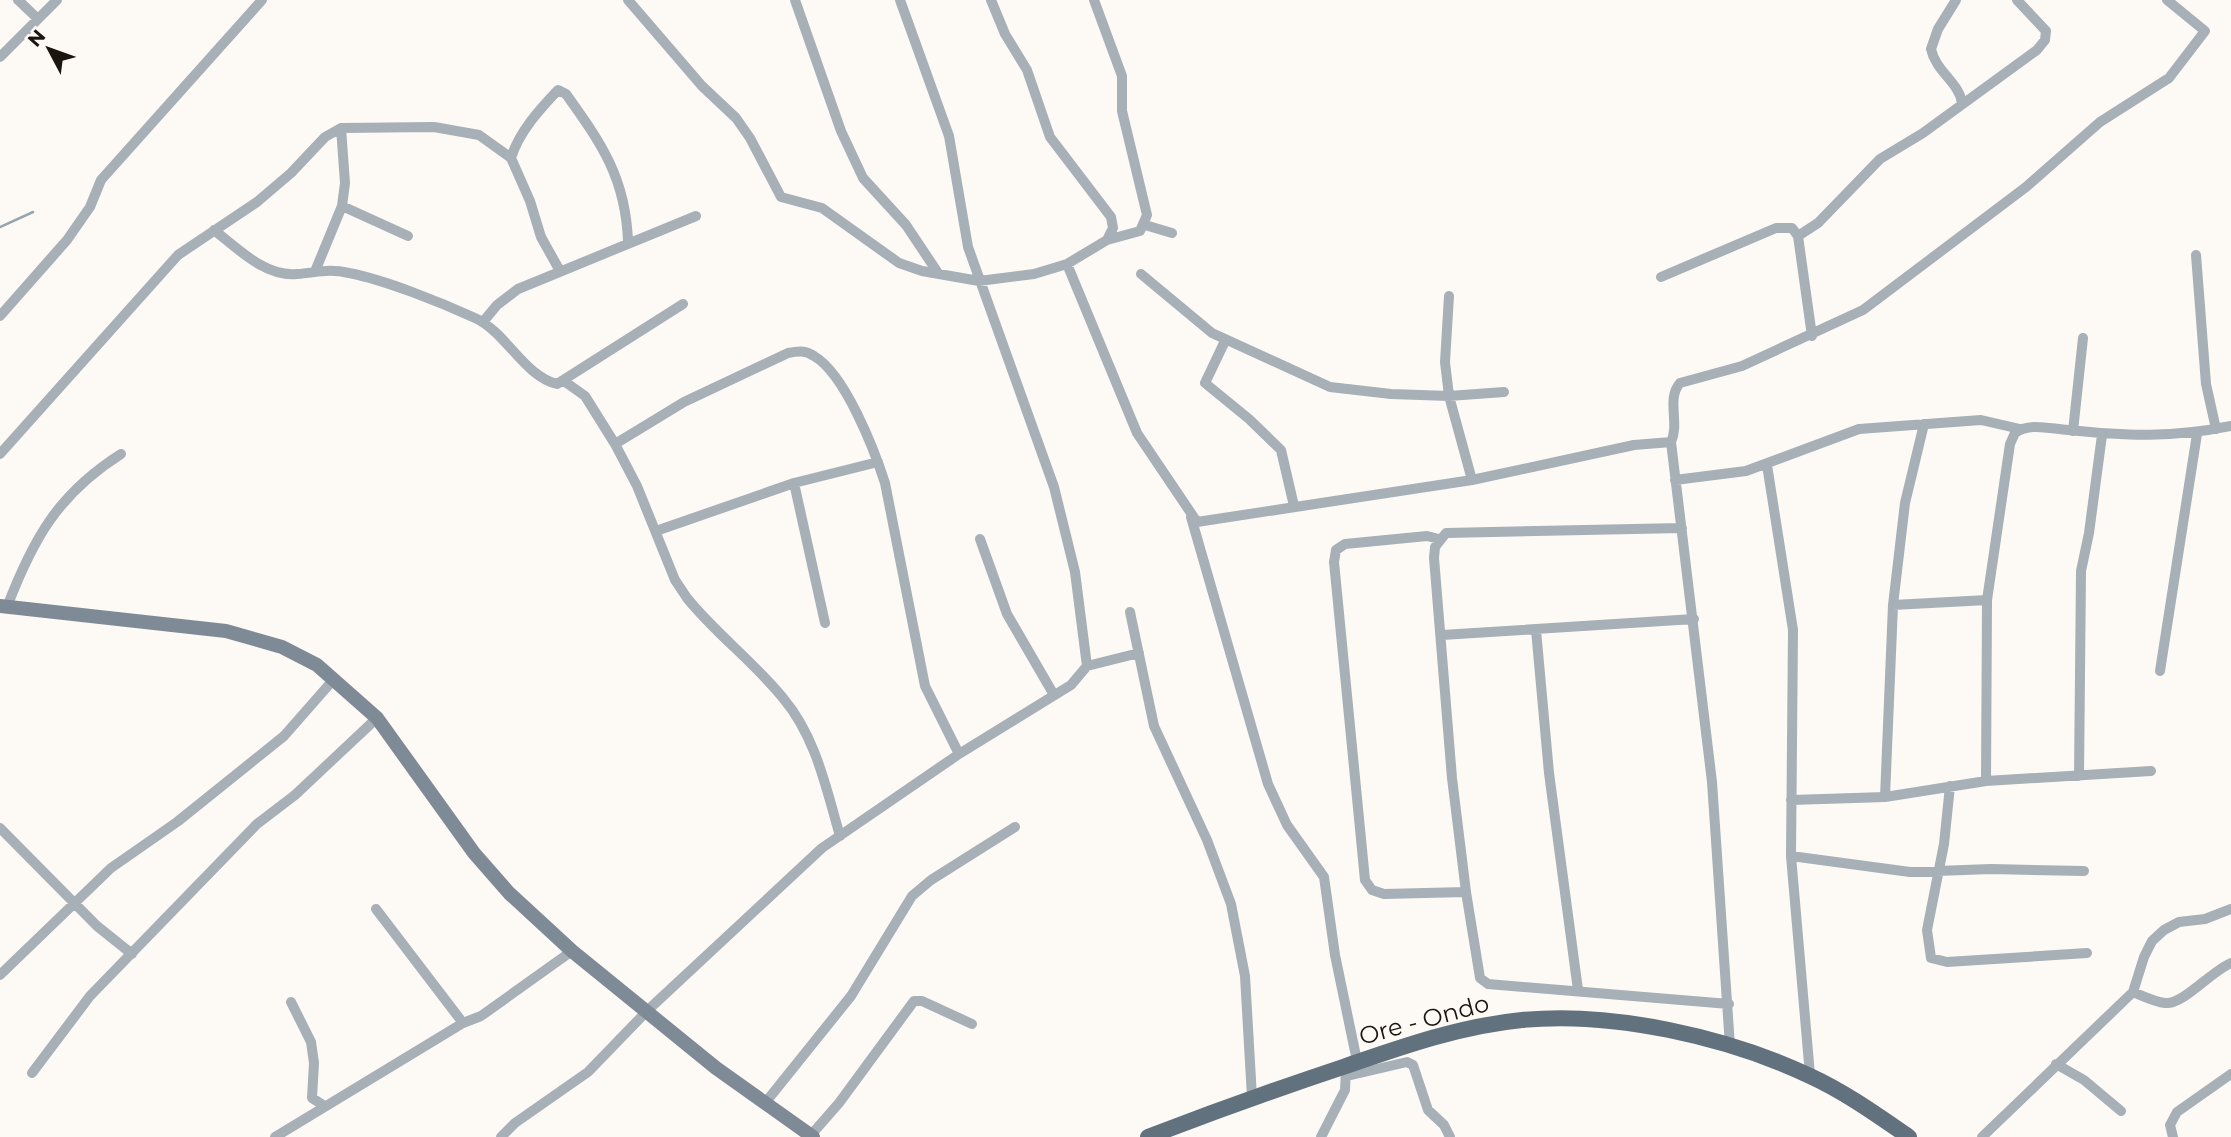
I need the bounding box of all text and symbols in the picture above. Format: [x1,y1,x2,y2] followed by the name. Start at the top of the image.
[14,14,84,84] north arrow
[23,25,50,52] text: N
[1356,988,1492,1051] street label: Ore - Ondo

